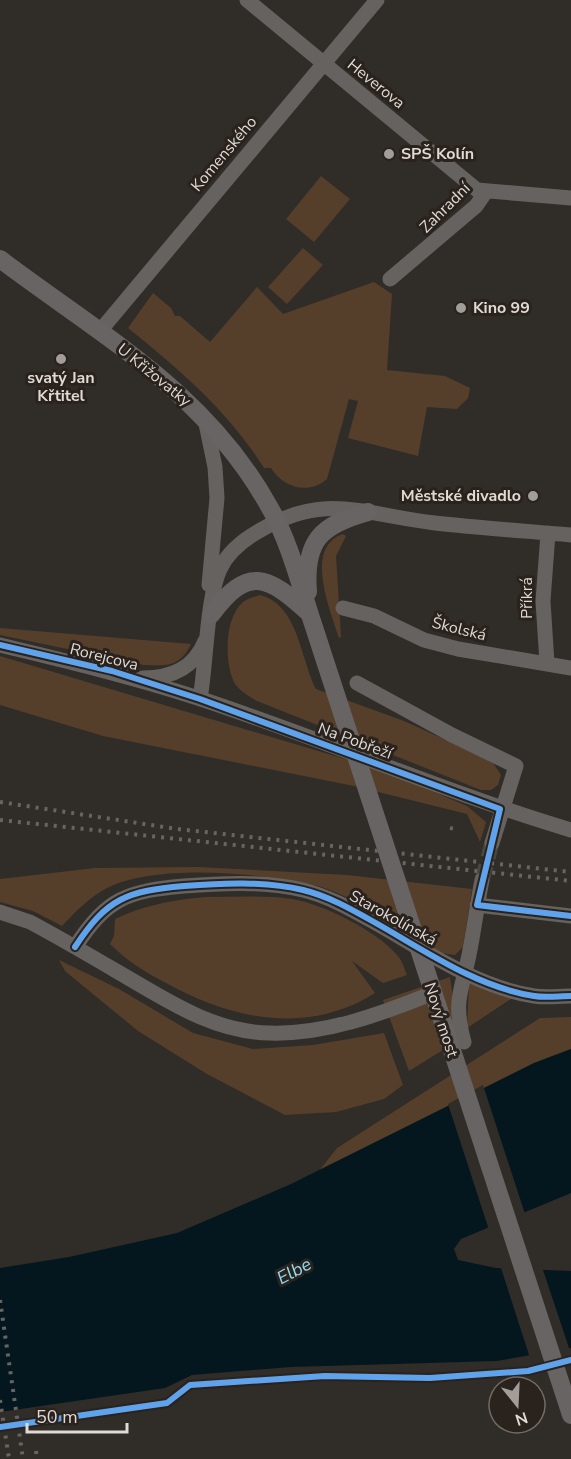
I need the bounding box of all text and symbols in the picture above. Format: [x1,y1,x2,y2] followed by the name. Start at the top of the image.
[343,54,409,114] street label: Heverova
[186,112,262,196] street label: Komenského
[401,143,474,165] place label: SPŠ Kolín
[382,147,396,161] marker: SPŠ Kolín
[415,177,476,238] street label: Zahradní
[473,297,530,319] place label: Kino 99
[454,301,468,315] marker: Kino 99
[112,338,196,412] street label: U Křižovatky
[54,352,68,366] marker: svatý Jan Křtitel
[27,367,95,407] place label: svatý Jan Křtitel
[401,485,521,507] place label: Městské divadlo
[526,489,540,503] marker: Městské divadlo
[516,577,538,619] street label: Příkrá
[430,612,488,646] street label: Školská
[67,638,141,676] street label: Rorejcova
[315,717,396,765] street label: Na Pobřeží
[345,885,441,951] street label: Starokolínská
[419,980,464,1061] street label: Nový most
[273,1252,316,1290] water label: Elbe
[487,1375,547,1435] north arrow
[27,1396,128,1434] scale bar
[36,1405,78,1429] text: 50 m
[512,1406,530,1431] text: N

